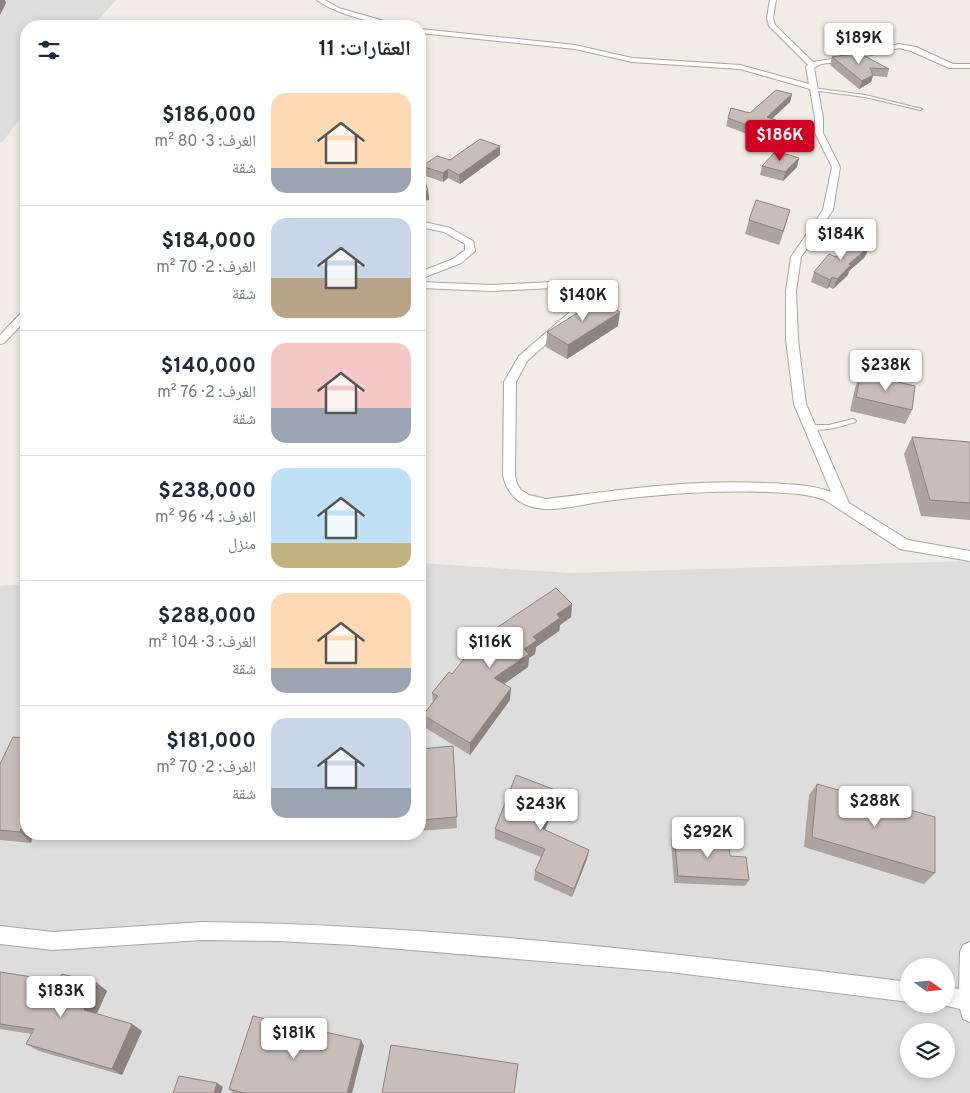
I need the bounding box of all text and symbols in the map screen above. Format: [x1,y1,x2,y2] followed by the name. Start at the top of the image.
[824,22,894,65] pin: $189K
[835,29,883,49] text: $189K
[35,36,63,64] icon: filters
[318,36,411,63] text: العقارات: 11
[162,102,256,129] text: $186,000
[311,113,371,173] icon: home
[745,120,815,162] pin: $186K
[756,126,804,146] text: $186K
[155,132,256,152] text: الغرف: 3 · 80 m²
[232,159,256,179] text: شقة
[806,218,876,261] pin: $184K
[817,225,865,245] text: $184K
[161,228,256,255] text: $184,000
[311,238,371,298] icon: home
[156,258,256,278] text: الغرف: 2 · 70 m²
[548,280,618,322] pin: $140K
[232,285,256,305] text: شقة
[559,286,607,306] text: $140K
[851,350,921,392] pin: $238K
[161,353,256,380] text: $140,000
[861,356,911,376] text: $238K
[311,363,371,423] icon: home
[157,383,256,403] text: الغرف: 2 · 76 m²
[232,410,256,430] text: شقة
[158,478,256,505] text: $238,000
[311,488,371,548] icon: home
[155,508,256,528] text: الغرف: 4 · 96 m²
[228,535,256,555] text: منزل
[158,603,256,630] text: $288,000
[311,613,371,673] icon: home
[455,626,525,669] pin: $116K
[148,633,256,653] text: الغرف: 3 · 104 m²
[468,633,512,653] text: $116K
[232,660,256,680] text: شقة
[166,728,256,755] text: $181,000
[311,738,371,798] icon: home
[156,758,256,778] text: الغرف: 2 · 70 m²
[232,785,256,805] text: شقة
[840,786,910,828] pin: $288K
[506,788,576,831] pin: $243K
[850,792,900,812] text: $288K
[516,795,566,815] text: $243K
[673,816,743,859] pin: $292K
[683,823,733,843] text: $292K
[900,958,955,1012] north arrow
[900,958,955,1078] map controls
[26,976,96,1018] pin: $183K
[38,982,84,1002] text: $183K
[259,1018,329,1060] pin: $181K
[900,1023,955,1078] button: layers
[272,1024,316,1044] text: $181K

